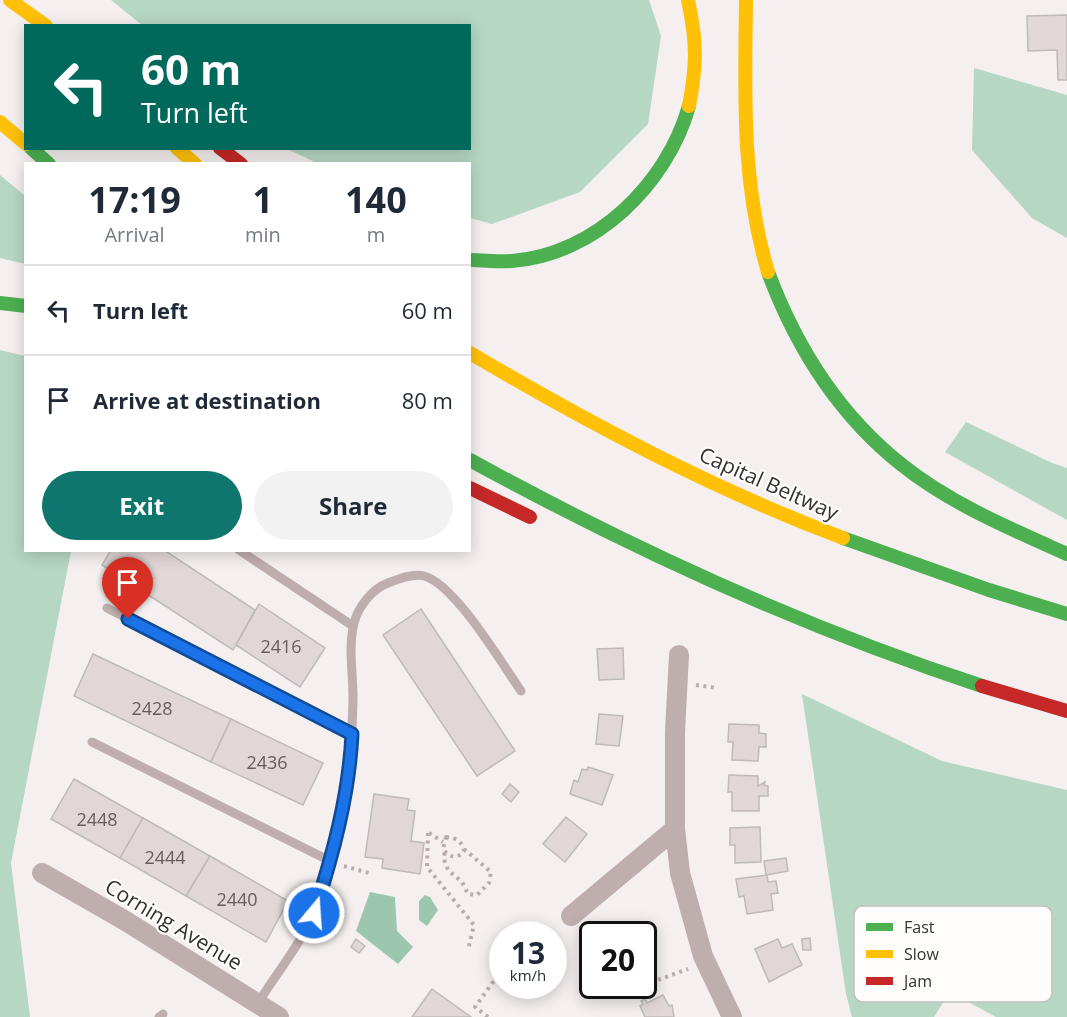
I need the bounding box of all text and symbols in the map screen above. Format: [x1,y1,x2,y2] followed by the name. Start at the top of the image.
[141,40,241,97] text: 60 m
[42,48,120,126] icon: left
[141,94,248,131] text: Turn left
[88,175,181,224] text: 17:19
[253,175,273,224] text: 1
[345,175,407,224] text: 140
[104,221,165,248] text: Arrival
[245,221,281,248] text: min
[367,221,385,248] text: m
[42,294,75,327] icon: left
[93,295,188,325] text: Turn left
[402,295,453,325] text: 60 m
[42,384,75,417] icon: arrive
[93,385,321,415] text: Arrive at destination
[402,385,453,415] text: 80 m
[695,440,843,526] street label: Capital Beltway
[42,471,242,540] button: Exit
[254,471,453,540] button: Share
[102,557,153,619] pin
[111,566,144,599] icon: arrive
[260,634,302,658] house number: 2416
[131,696,173,720] house number: 2428
[246,750,288,774] house number: 2436
[76,807,118,831] house number: 2448
[144,845,186,869] house number: 2444
[100,872,248,976] street label: Corning Avenue
[282,881,346,945] position arrow
[216,887,258,911] house number: 2440
[854,906,1052,1002] legend
[904,916,935,938] text: Fast
[579,921,657,999] speed limit sign: 20
[511,932,545,973] text: 13
[904,943,939,965] text: Slow
[510,965,546,985] text: km/h
[902,970,932,992] text: Jam

